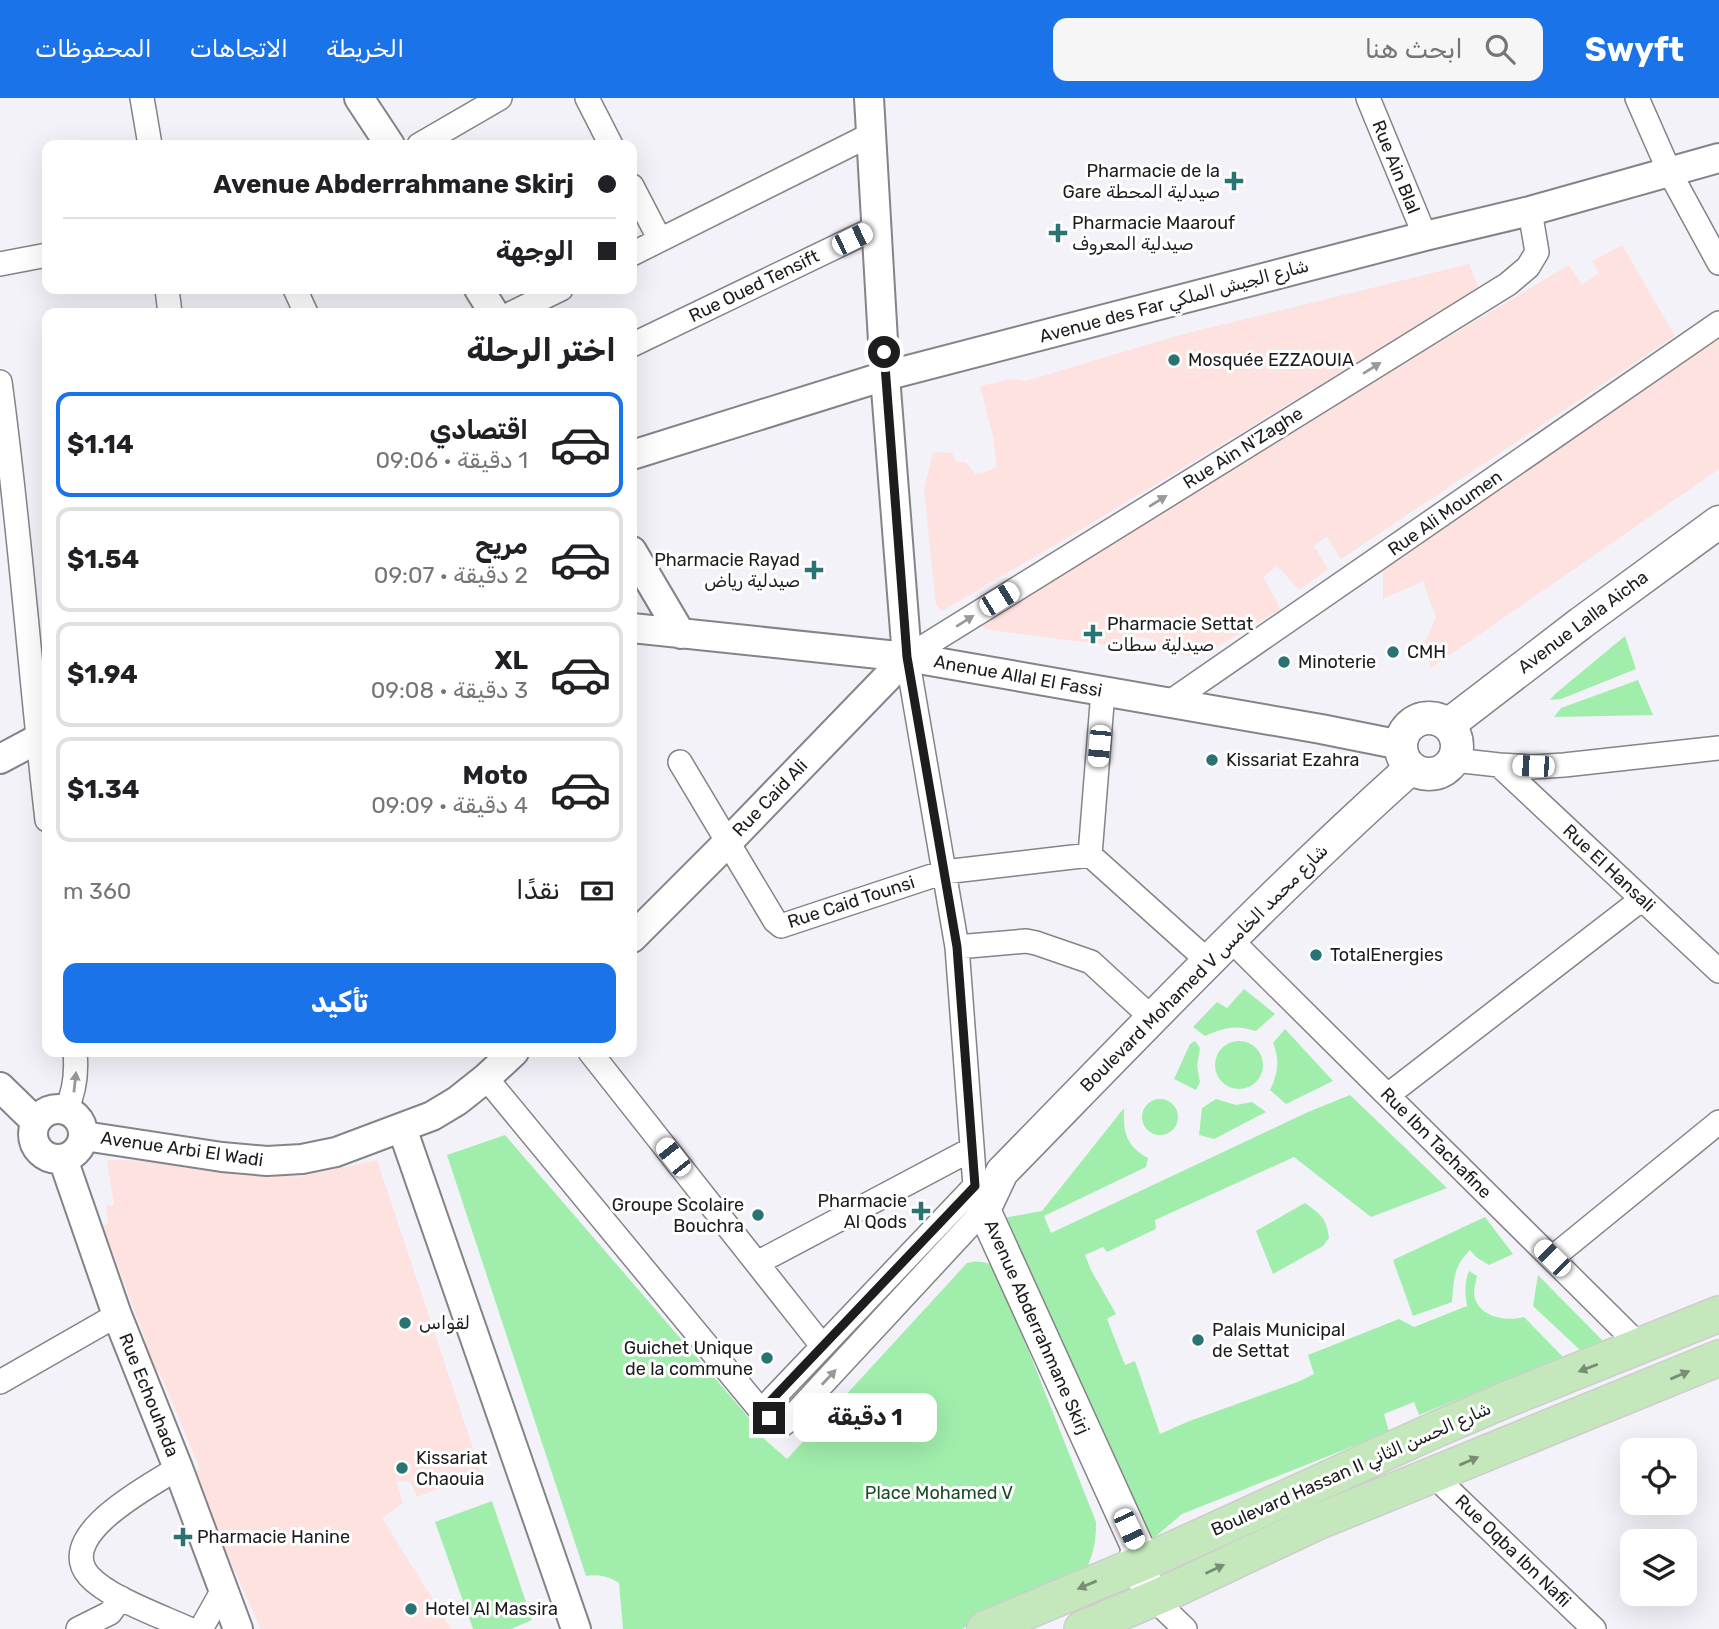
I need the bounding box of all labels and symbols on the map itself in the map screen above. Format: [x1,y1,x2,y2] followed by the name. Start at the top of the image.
[1367,117,1425,217] street label: Rue Ain Blal
[1063,160,1220,203] place label: Pharmacie de la Gare صيدلية المحطة
[1226,173,1242,189] marker: Pharmacie de la Gare صيدلية المحطة
[1072,212,1235,255] place label: Pharmacie Maarouf صيدلية المعروف
[829,220,876,258] car
[1050,225,1066,241] marker: Pharmacie Maarouf صيدلية المعروف
[685,245,823,327] street label: Rue Oued Tensift
[1037,254,1312,350] street label: Avenue des Far شارع الجيش الملكي
[868,336,900,368] route start
[1188,349,1354,371] place label: Mosquée EZZAOUIA
[1166,352,1182,368] marker: Mosquée EZZAOUIA
[1363,361,1382,374] one-way arrow
[1179,402,1307,494] street label: Rue Ain N'Zaghe
[1384,465,1506,561] street label: Rue Ali Moumen
[1149,494,1168,507] one-way arrow
[654,549,800,592] place label: Pharmacie Rayad صيدلية رياض
[806,562,822,578] marker: Pharmacie Rayad صيدلية رياض
[1514,566,1652,678] street label: Avenue Lalla Aicha
[976,579,1023,619] car
[1107,613,1253,656] place label: Pharmacie Settat صيدلية سطات
[955,614,975,627] one-way arrow
[1085,626,1101,642] marker: Pharmacie Settat صيدلية سطات
[1407,641,1446,663] place label: CMH
[1385,644,1401,660] marker: CMH
[932,650,1104,702] street label: Anenue Allal El Fassi
[1298,651,1376,673] place label: Minoterie
[1276,654,1292,670] marker: Minoterie
[1087,724,1112,768] car
[1226,749,1360,771] place label: Kissariat Ezahra
[1204,752,1220,768] marker: Kissariat Ezahra
[728,755,812,841] street label: Rue Caid Ali
[1512,755,1555,777] car
[1558,820,1660,916] street label: Rue El Hansali
[1075,839,1333,1097] street label: Boulevard Mohamed V شارع محمد الخامس
[785,871,917,933] street label: Rue Caid Tounsi
[1330,944,1443,966] place label: TotalEnergies
[1308,947,1324,963] marker: TotalEnergies
[69,1071,80,1093] one-way arrow
[1376,1083,1496,1203] street label: Rue Ibn Tachafine
[99,1127,265,1171] street label: Avenue Arbi El Wadi
[652,1134,695,1180] car
[817,1190,907,1233] place label: Pharmacie Al Qods
[612,1194,744,1237] place label: Groupe Scolaire Bouchra
[913,1203,929,1219] marker: Pharmacie Al Qods
[750,1207,766,1223] marker: Groupe Scolaire Bouchra
[980,1216,1094,1438] street label: Avenue Abderrahmane Skirj
[1530,1236,1575,1280] car
[419,1312,470,1334] place label: لقواس
[397,1315,413,1331] marker: لقواس
[1212,1319,1345,1362] place label: Palais Municipal de Settat
[114,1330,184,1460] street label: Rue Echouhada
[1190,1332,1206,1348] marker: Palais Municipal de Settat
[624,1337,753,1380] place label: Guichet Unique de la commune
[759,1350,775,1366] marker: Guichet Unique de la commune
[1577,1362,1598,1373] one-way arrow
[820,1369,836,1386] one-way arrow
[1670,1369,1691,1380] one-way arrow
[794,1394,937,1442] callout: 1 دقيقة
[1208,1397,1495,1543] street label: Boulevard Hassan II شارع الحسن الثاني
[753,1402,785,1434] route end
[416,1447,488,1490] place label: Kissariat Chaouia
[1459,1455,1480,1466] one-way arrow
[394,1460,410,1476] marker: Kissariat Chaouia
[865,1482,1013,1504] park label: Place Mohamed V
[1450,1490,1576,1612] street label: Rue Oqba Ibn Nafii
[1111,1506,1148,1552] car
[197,1526,350,1548] place label: Pharmacie Hanine
[175,1529,191,1545] marker: Pharmacie Hanine
[1205,1563,1225,1575] one-way arrow
[1077,1579,1097,1591] one-way arrow
[425,1598,558,1620] place label: Hotel Al Massira
[403,1601,419,1617] marker: Hotel Al Massira

